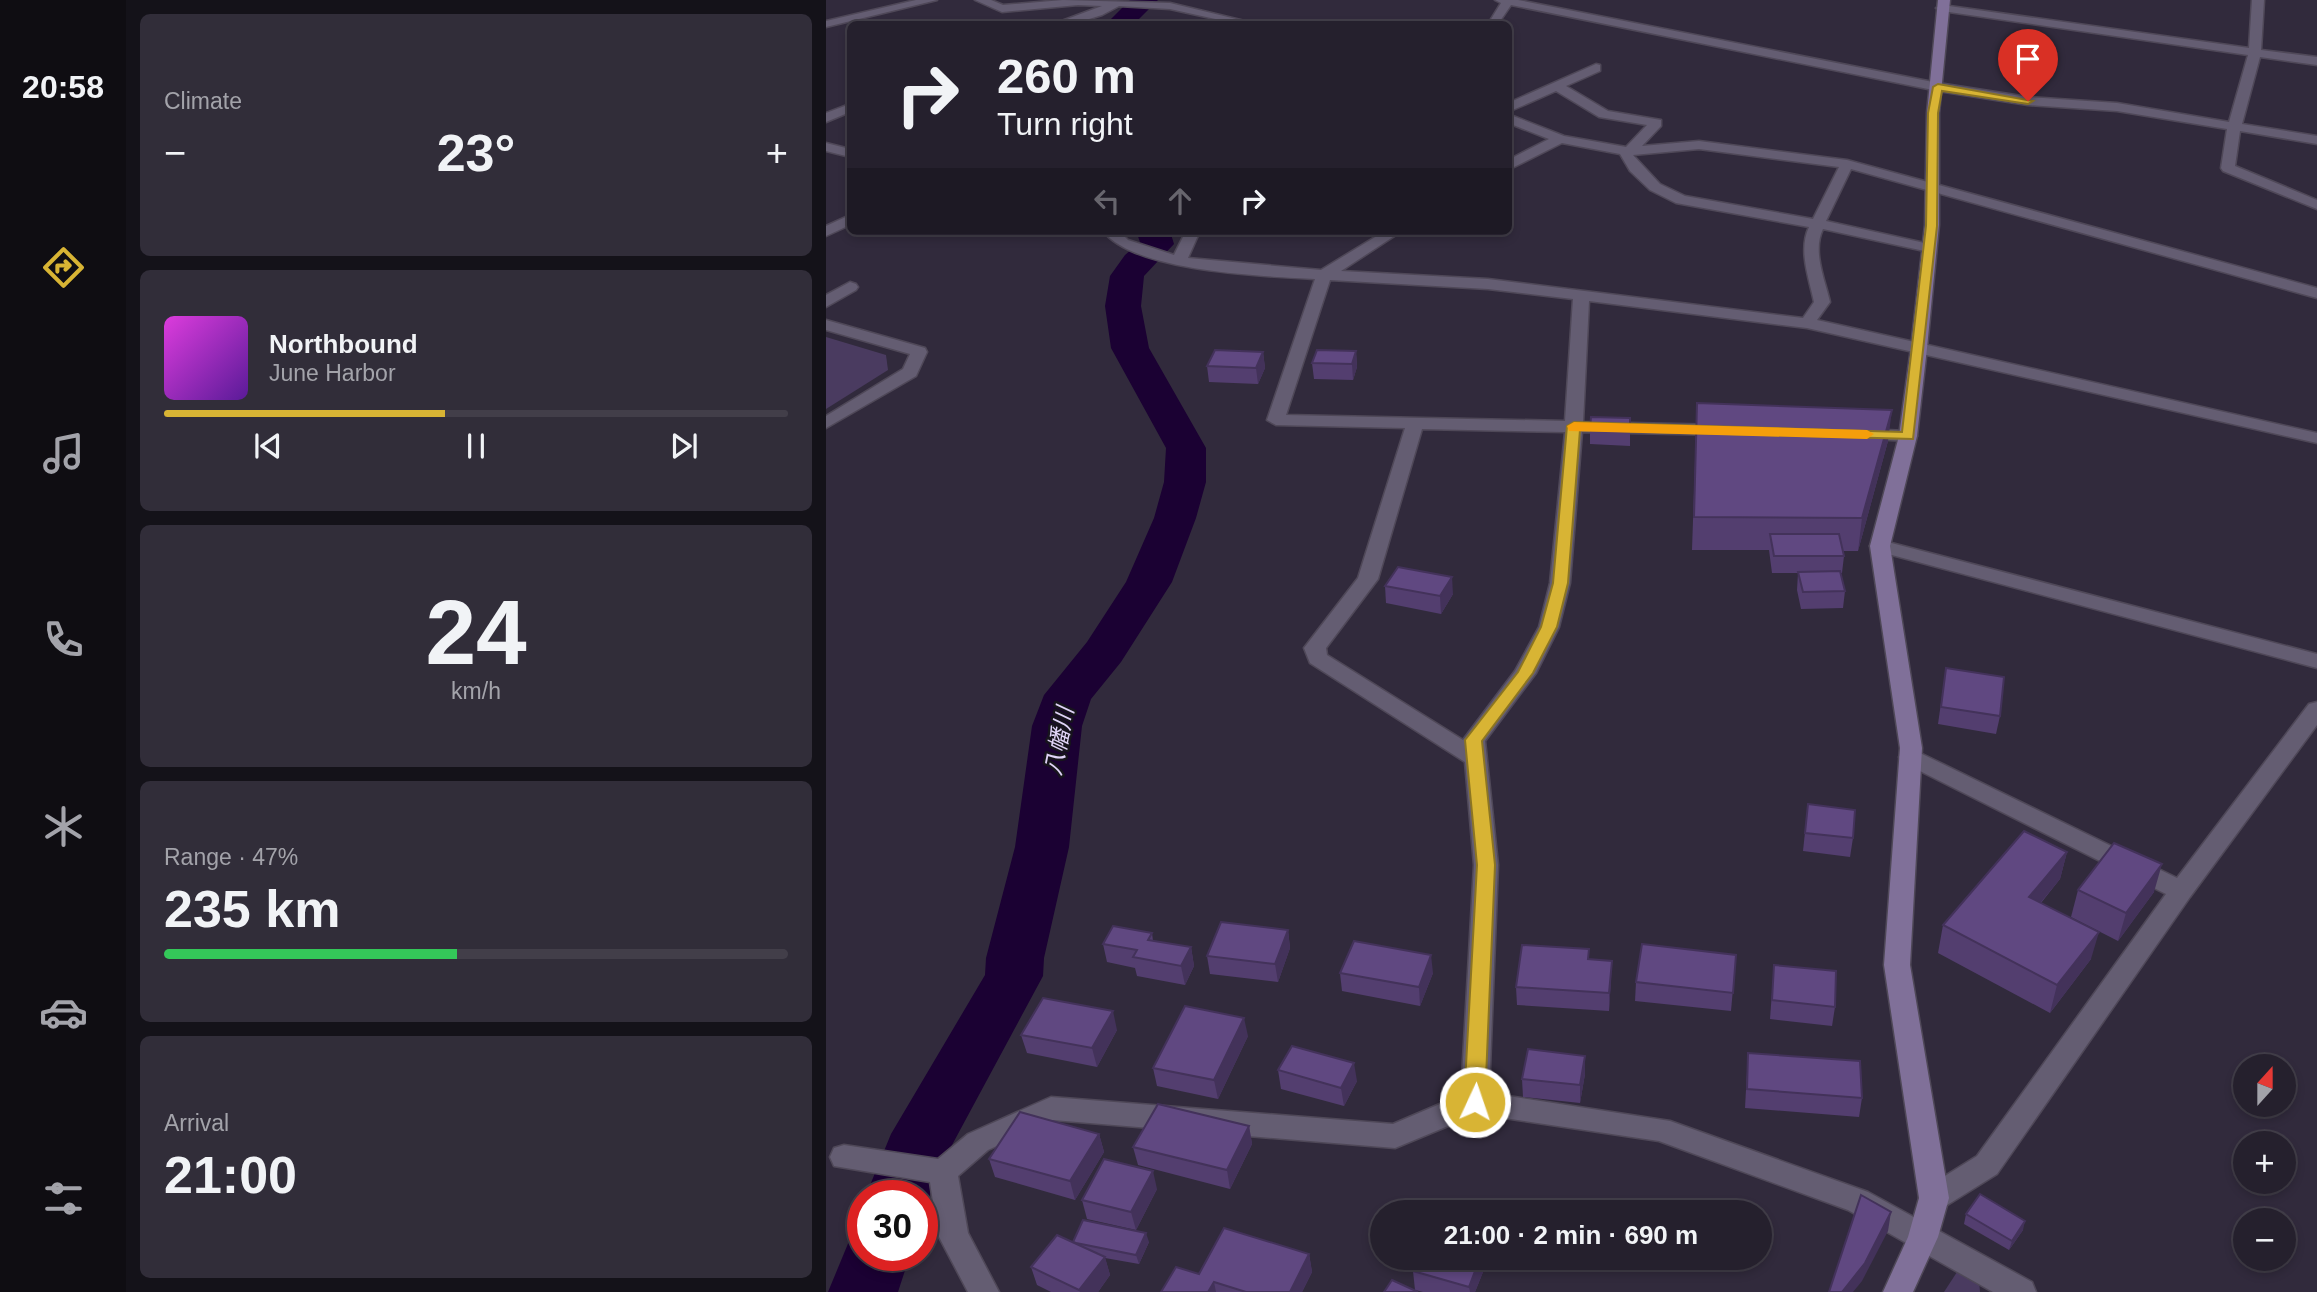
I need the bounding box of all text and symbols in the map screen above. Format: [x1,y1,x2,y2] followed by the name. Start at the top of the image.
[1998,29,2058,101] pin
[2009,40,2047,78] icon: arrive
[882,49,973,140] icon: right
[997,49,1136,103] text: 260 m
[22,69,104,105] text: 20:58
[164,88,242,114] text: Climate
[997,106,1133,142] text: Turn right
[437,124,515,182] text: 23°
[164,132,186,174] text: −
[766,132,788,174] text: +
[1088,182,1126,220] icon: left
[1161,182,1199,220] icon: ahead
[1234,182,1272,220] icon: right
[39,243,88,292] icon: directions
[269,329,418,359] text: Northbound
[269,360,396,386] text: June Harbor
[249,427,287,465] icon: previous
[457,427,495,465] icon: pause
[665,427,703,465] icon: next
[39,429,88,478] icon: music
[425,582,527,683] text: 24
[39,615,88,664] icon: phone
[451,678,501,704] text: km/h
[1040,702,1079,777] water label: 八幡川
[39,802,88,851] icon: climate
[164,844,298,870] text: Range · 47%
[164,880,340,938] text: 235 km
[39,988,88,1037] icon: car
[2233,1054,2296,1116] north arrow
[2233,1054,2296,1271] map controls
[1438,1065,1512,1139] position arrow
[164,1110,229,1136] text: Arrival
[2233,1131,2296,1194] button: +
[164,1146,297,1204] text: 21:00
[39,1174,88,1223] icon: filters
[847,1180,938,1271] speed limit sign: 30
[2233,1208,2296,1271] button: −
[1444,1220,1698,1250] text: 21:00 · 2 min · 690 m

